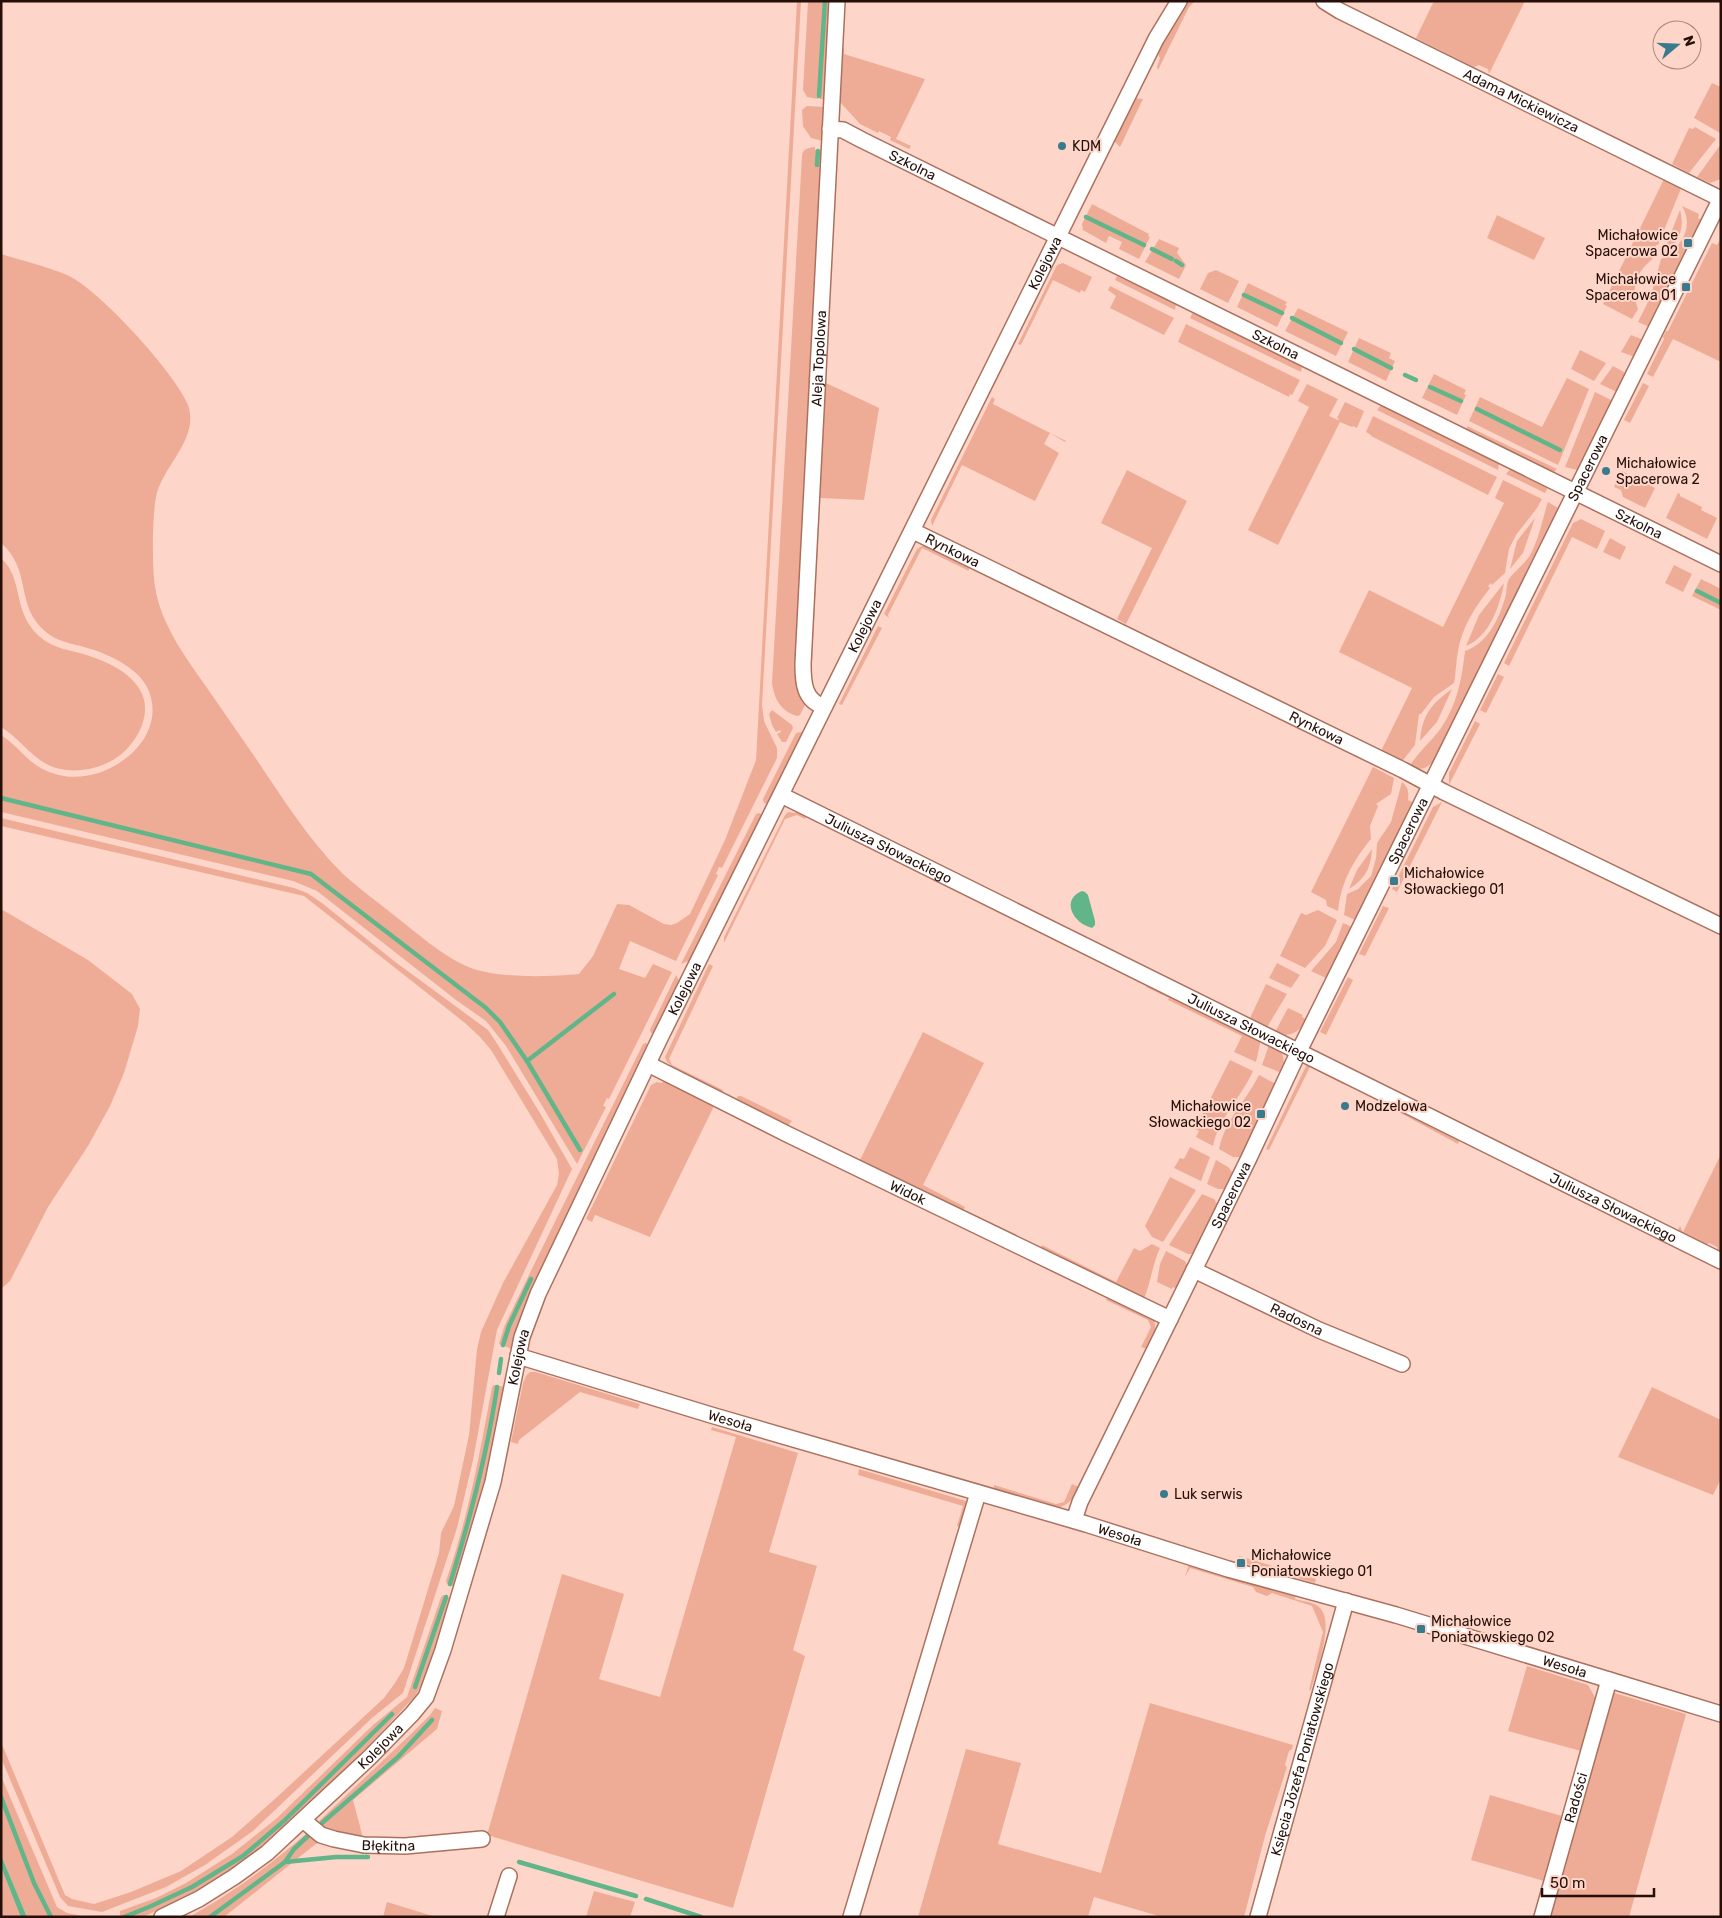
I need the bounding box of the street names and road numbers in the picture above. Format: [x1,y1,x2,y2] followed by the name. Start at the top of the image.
[1461,65,1582,136] street label: Adama Mickiewicza
[886,146,939,184] street label: Szkolna
[1024,234,1065,293] street label: Kolejowa
[808,310,830,407] street label: Aleja Topolowa
[1249,325,1302,363] street label: Szkolna
[1564,432,1611,504] street label: Spacerowa
[1613,505,1665,542] street label: Szkolna
[922,530,983,571] street label: Rynkowa
[844,596,885,655] street label: Kolejowa
[1286,707,1347,748] street label: Rynkowa
[1384,795,1432,867] street label: Spacerowa
[822,810,955,887] street label: Juliusza Słowackiego
[664,959,705,1018] street label: Kolejowa
[1185,990,1318,1067] street label: Juliusza Słowackiego
[1207,1159,1254,1231] street label: Spacerowa
[1547,1169,1680,1246] street label: Juliusza Słowackiego
[887,1176,930,1209] street label: Widok
[1268,1299,1326,1339] street label: Radosna
[504,1326,533,1387] street label: Kolejowa
[706,1406,755,1435] street label: Wesoła
[1096,1520,1144,1550] street label: Wesoła
[1541,1652,1589,1681] street label: Wesoła
[1267,1660,1337,1858] street label: Księcia Józefa Poniatowskiego
[354,1720,407,1773] street label: Kolejowa
[1561,1771,1591,1825] street label: Radości
[361,1836,416,1855] street label: Błękitna

